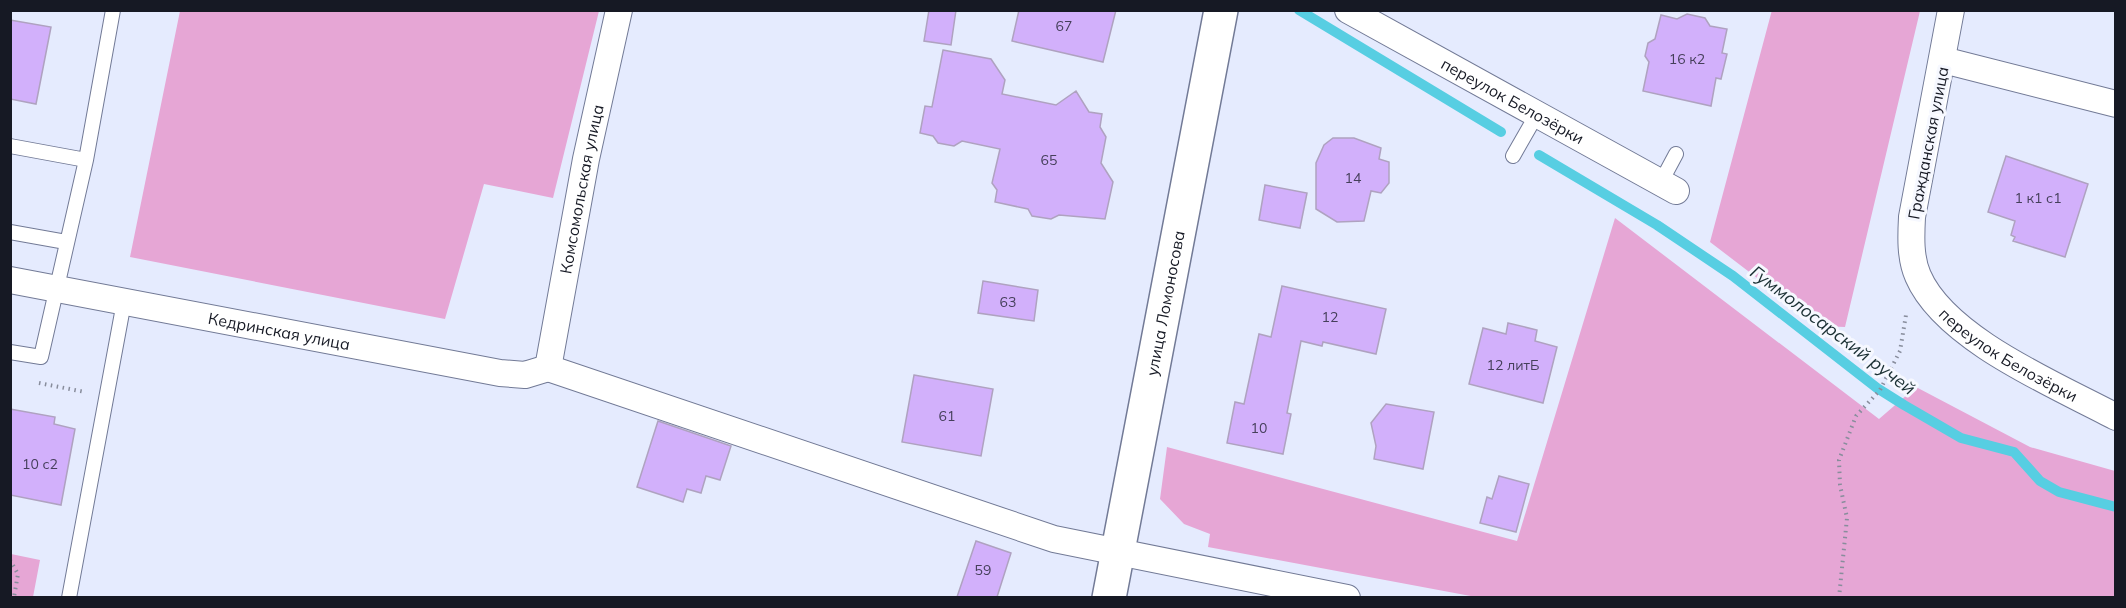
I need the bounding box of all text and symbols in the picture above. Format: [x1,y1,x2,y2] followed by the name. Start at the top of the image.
[1056,17,1072,35] house number: 67
[1669,50,1705,68] house number: 16 к2
[1438,53,1587,148] street label: переулок Белозёрки
[1903,65,1953,221] street label: Гражданская улица
[555,103,608,275] street label: Комсомольская улица
[1041,151,1057,169] house number: 65
[1345,169,1362,187] house number: 14
[2014,189,2062,207] house number: 1 к1 с1
[1142,229,1189,378] street label: улица Ломоносова
[1746,260,1920,400] water label: Гуммолосарский ручей
[1000,293,1016,311] house number: 63
[1935,304,2081,406] street label: переулок Белозёрки
[207,308,352,354] street label: Кедринская улица
[1322,308,1338,326] house number: 12
[1487,356,1539,374] house number: 12 литБ
[939,407,955,425] house number: 61
[1251,419,1267,437] house number: 10
[22,455,58,473] house number: 10 с2
[975,561,991,579] house number: 59

